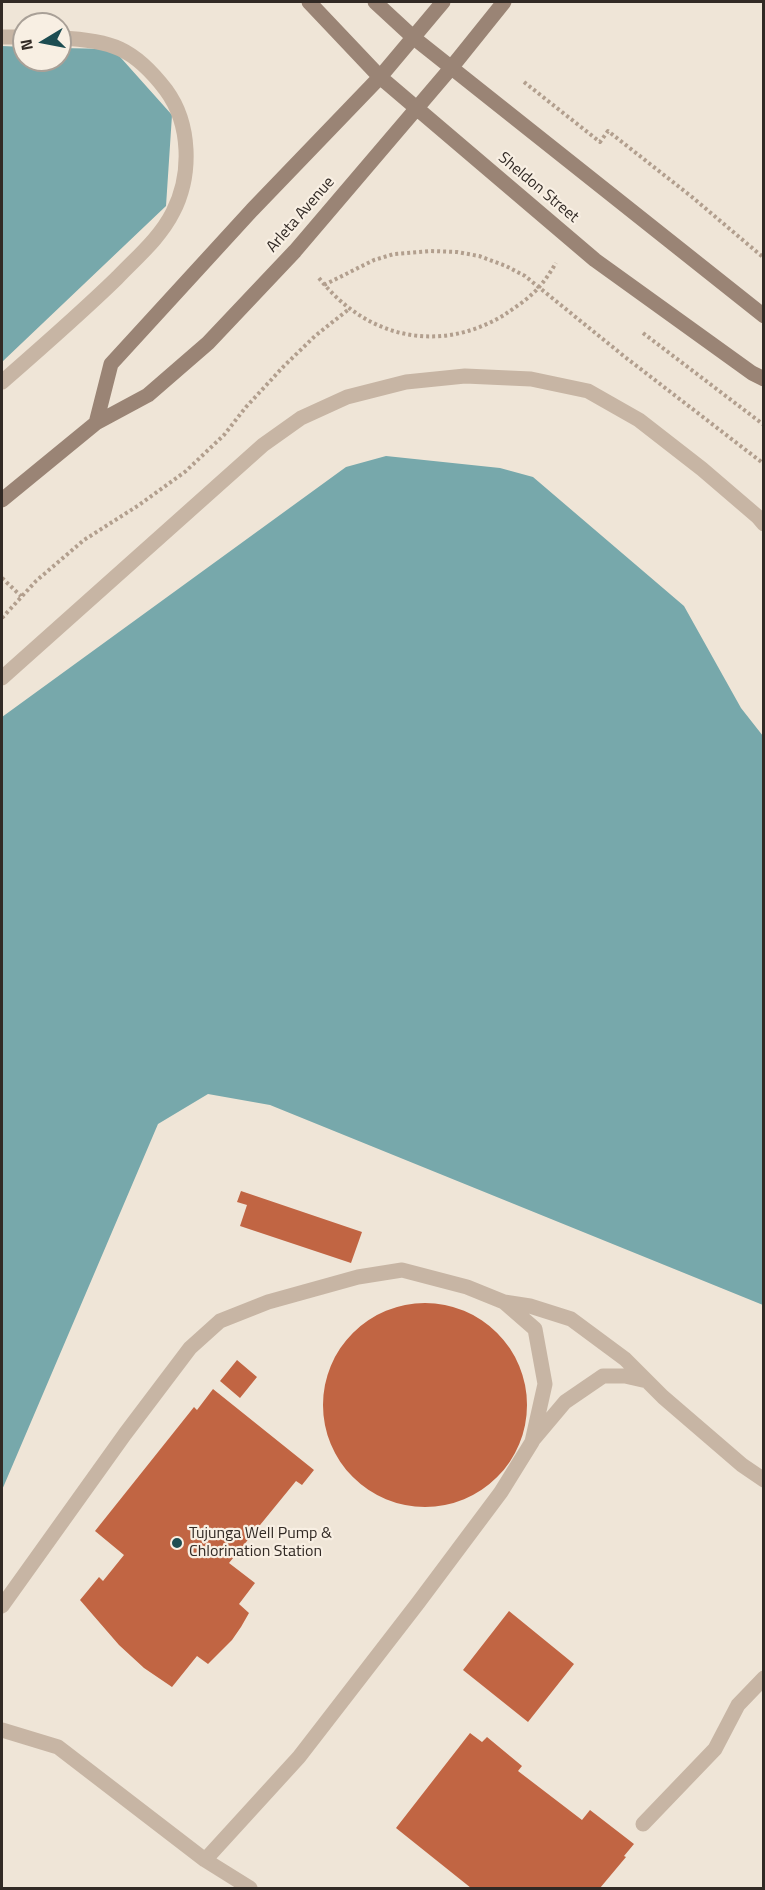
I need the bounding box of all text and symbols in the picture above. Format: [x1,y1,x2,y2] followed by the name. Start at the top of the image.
[12,12,72,72] north arrow
[13,37,39,52] text: N
[494,149,582,227] street label: Sheldon Street
[263,173,339,257] street label: Arleta Avenue
[189,1524,332,1562] place label: Tujunga Well Pump & Chlorination Station
[170,1536,184,1550] marker: Tujunga Well Pump & Chlorination Station

